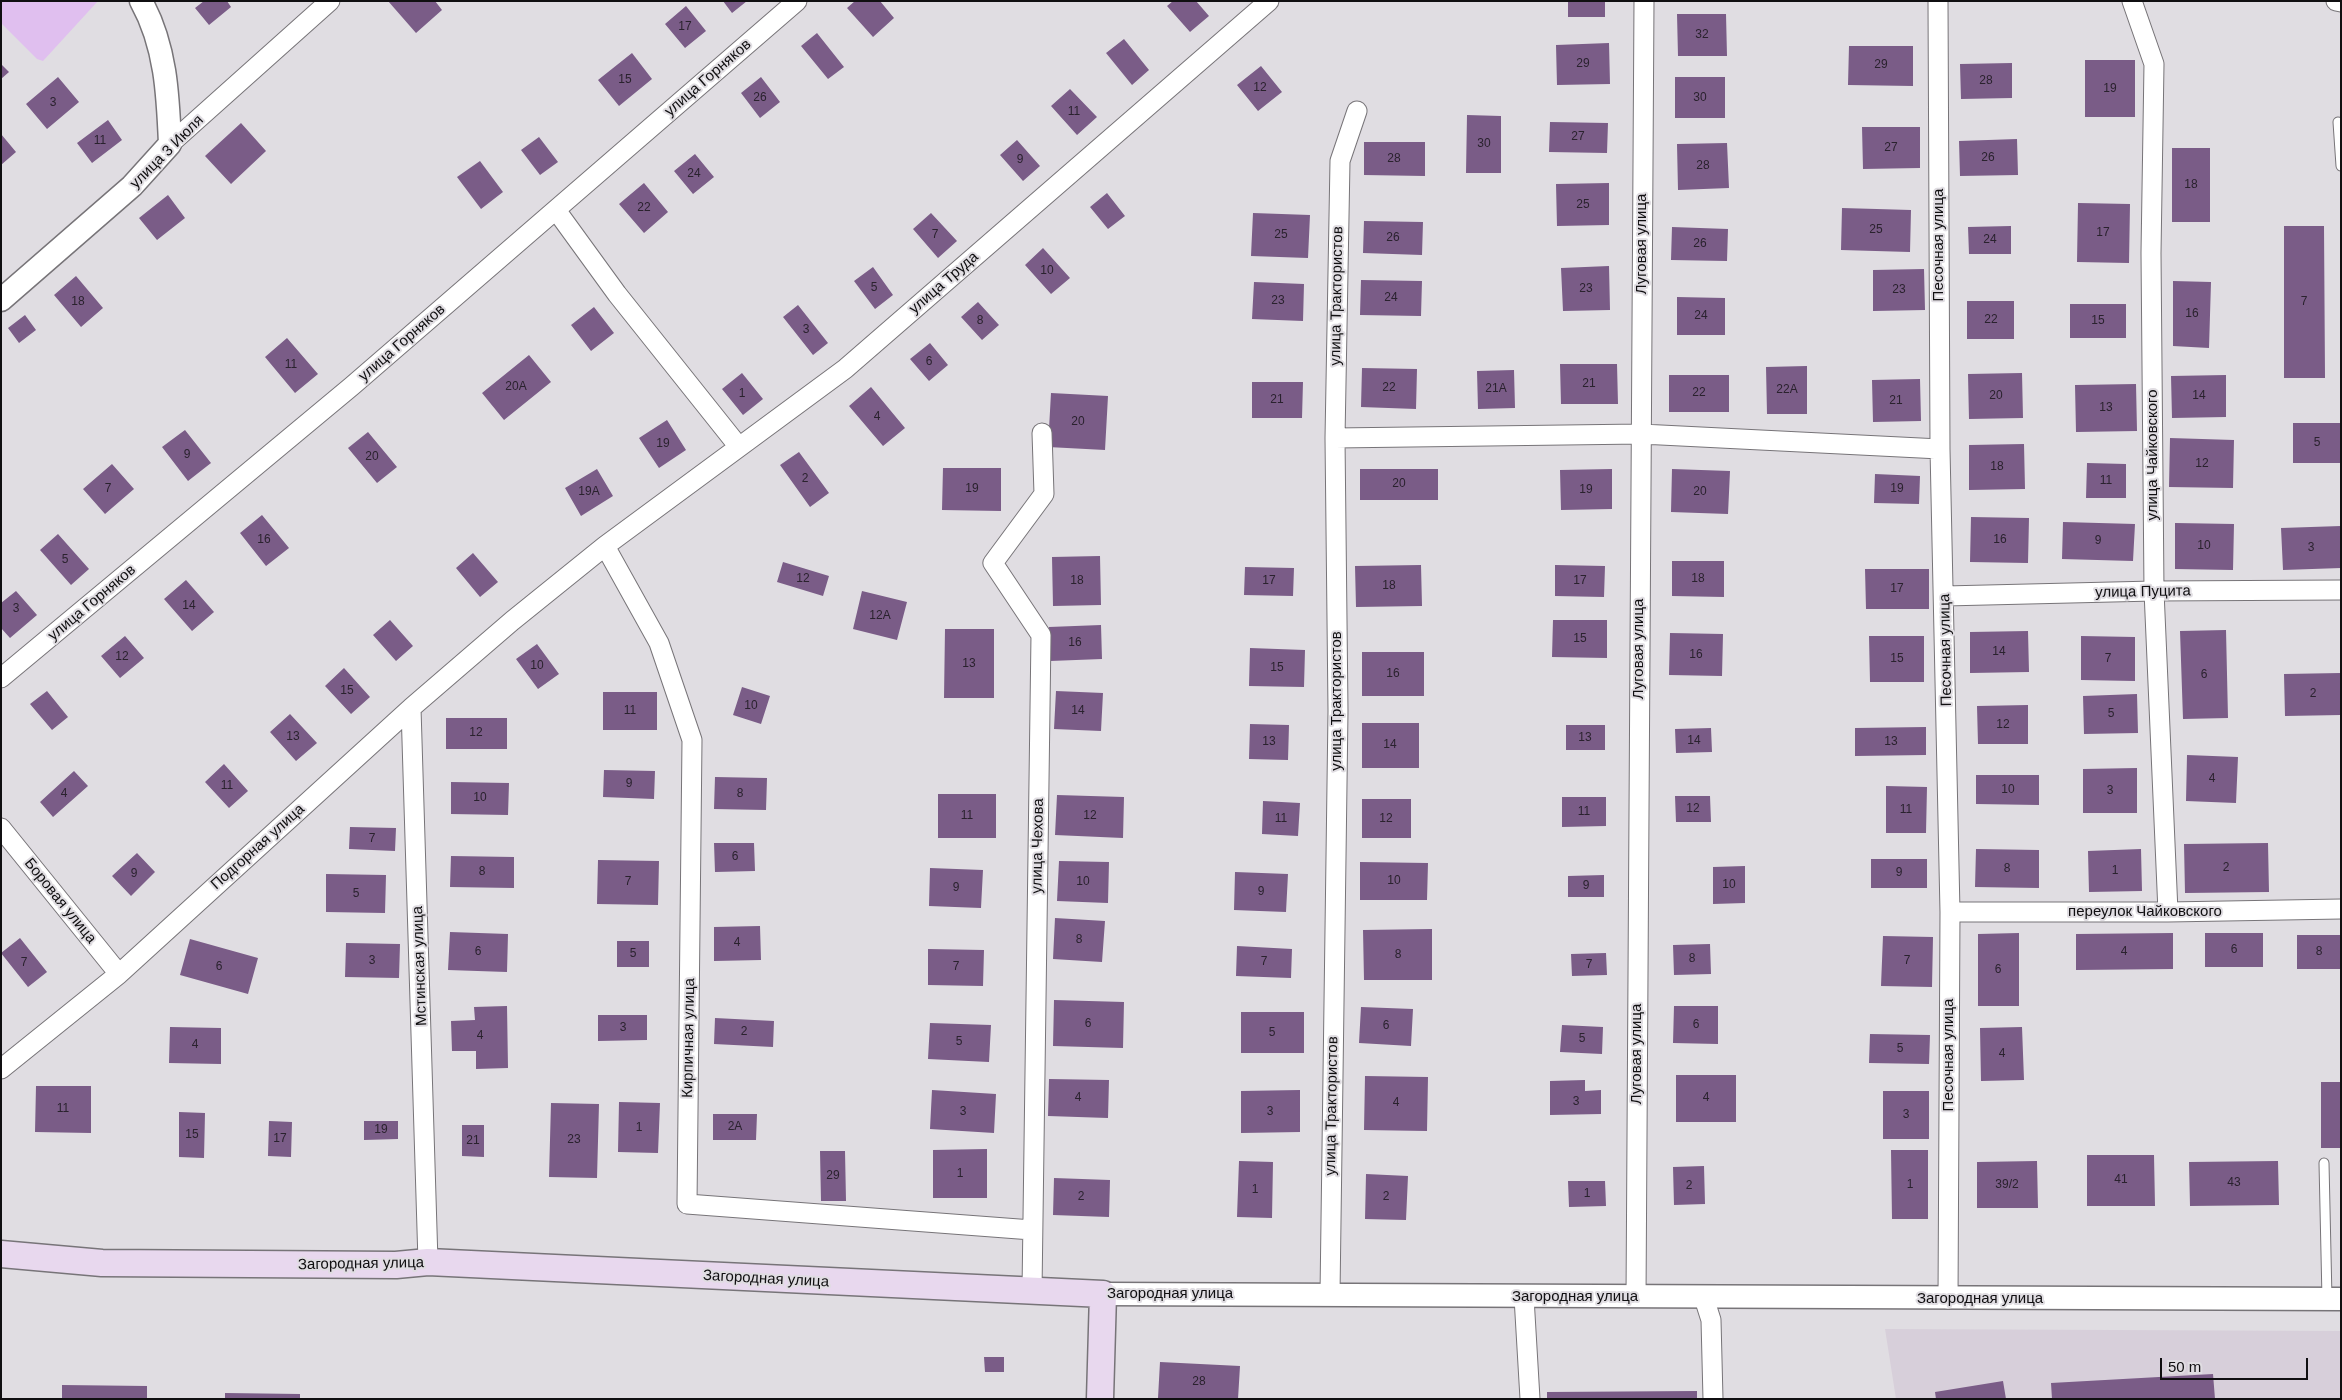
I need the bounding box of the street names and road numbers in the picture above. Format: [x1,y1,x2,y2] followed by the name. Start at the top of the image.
[661,36,755,120] street label: улица Горняков
[127,112,207,192] street label: улица 3 Июля
[1930,189,1948,301] street label: Песочная улица
[1633,194,1651,294] street label: Луговая улица
[1327,226,1347,366] street label: улица Трактористов
[906,248,982,318] street label: улица Труда
[355,301,449,385] street label: улица Горняков
[2144,389,2162,521] street label: улица Чайковского
[45,561,139,645] street label: улица Горняков
[2095,582,2191,602] street label: улица Пуцита
[1936,593,1956,707] street label: Песочная улица
[1630,599,1648,699] street label: Луговая улица
[1328,631,1346,771] street label: улица Трактористов
[1028,798,1048,894] street label: улица Чехова
[208,800,308,894] street label: Подгорная улица
[20,855,100,947] street label: Боровая улица
[2068,903,2222,921] street label: переулок Чайковского
[409,906,431,1026] street label: Мстинская улица
[679,978,699,1098] street label: Кирпичная улица
[1940,999,1958,1111] street label: Песочная улица
[1628,1004,1646,1104] street label: Луговая улица
[1322,1036,1342,1176] street label: улица Трактористов
[298,1254,424,1274] street label: Загородная улица
[703,1267,829,1291] street label: Загородная улица
[1107,1285,1233,1303] street label: Загородная улица
[1512,1288,1638,1306] street label: Загородная улица
[1917,1290,2043,1308] street label: Загородная улица

